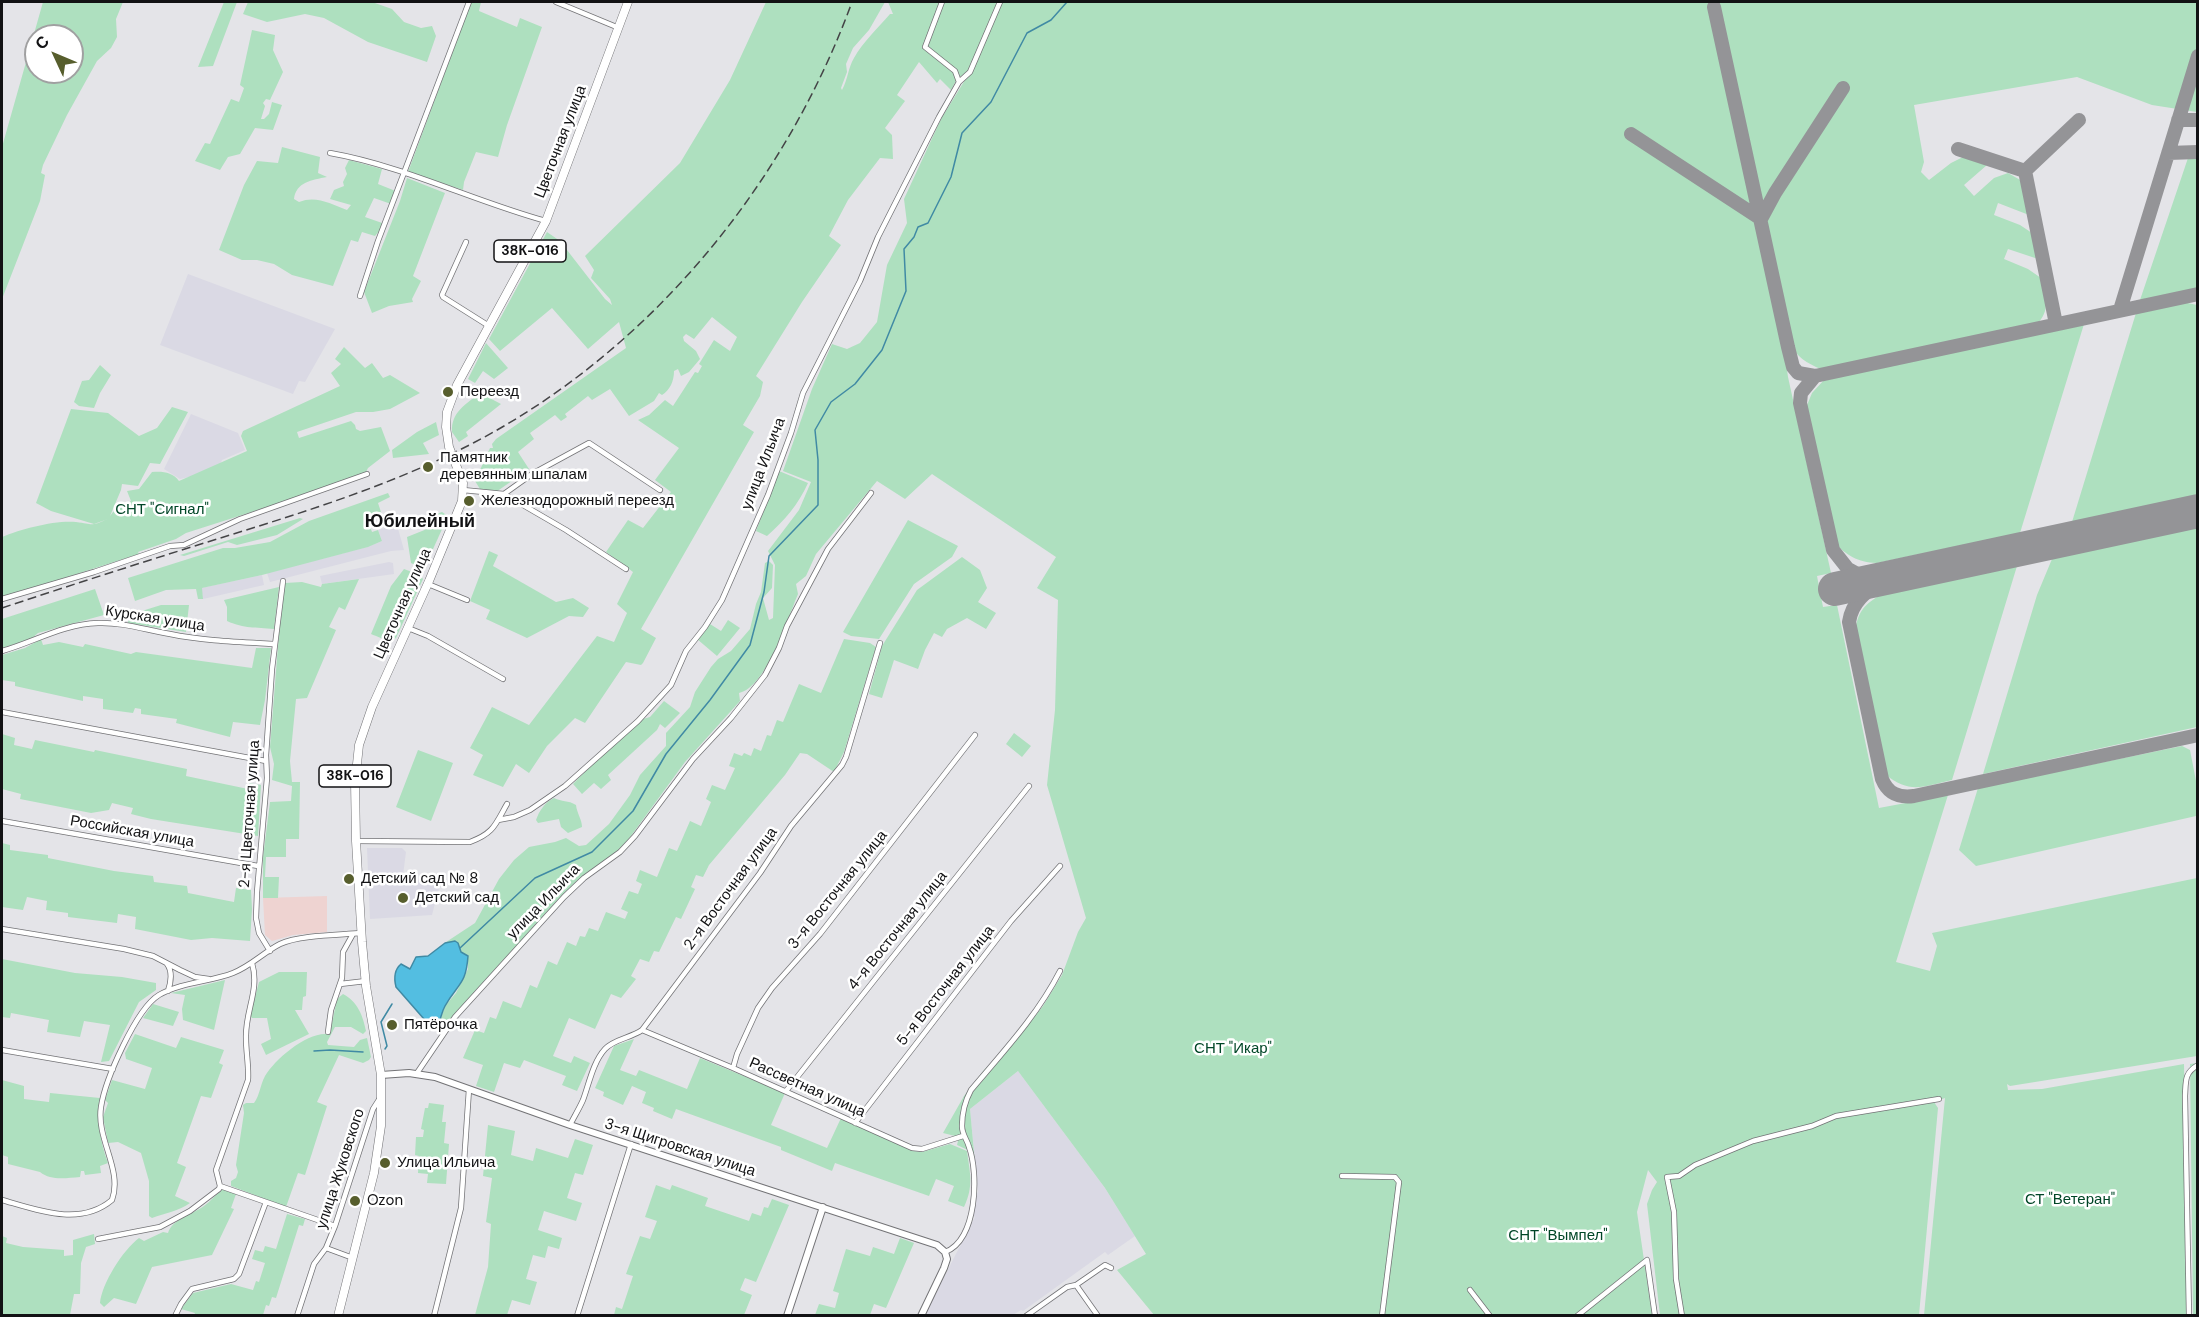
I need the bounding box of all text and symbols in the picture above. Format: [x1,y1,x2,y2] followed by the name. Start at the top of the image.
[24,24,84,84] north arrow
[31,31,54,54] text: С
[531,83,591,201] street label: Цветочная улица
[494,240,566,262] road number: 38К-016
[460,383,519,401] place label: Переезд
[441,385,455,399] marker: Переезд
[738,415,790,513] street label: улица Ильича
[440,449,587,484] place label: Памятник деревянным шпалам
[421,460,435,474] marker: Памятник деревянным шпалам
[481,492,674,510] place label: Железнодорожный переезд
[462,494,476,508] marker: Железнодорожный переезд
[115,501,209,519] park label: СНТ "Сигнал"
[365,511,475,533] district label: Юбилейный
[371,546,435,662] street label: Цветочная улица
[104,602,206,636] street label: Курская улица
[236,739,264,889] street label: 2-я Цветочная улица
[319,765,391,787] road number: 38К-016
[69,812,195,852] street label: Российская улица
[680,824,782,954] street label: 2-я Восточная улица
[785,827,891,953] street label: 3-я Восточная улица
[504,861,584,943] street label: улица Ильича
[845,868,951,994] street label: 4-я Восточная улица
[361,870,478,888] place label: Детский сад № 8
[342,872,356,886] marker: Детский сад № 8
[415,889,499,907] place label: Детский сад
[396,891,410,905] marker: Детский сад
[893,922,999,1050] street label: 5-я Восточная улица
[404,1016,478,1034] place label: Пятёрочка
[385,1018,399,1032] marker: Пятёрочка
[1194,1040,1272,1058] park label: СНТ "Икар"
[746,1054,868,1122] street label: Рассветная улица
[313,1107,369,1231] street label: улица Жуковского
[602,1115,758,1181] street label: 3-я Щигровская улица
[397,1154,495,1172] place label: Улица Ильича
[378,1156,392,1170] marker: Улица Ильича
[2025,1191,2115,1209] park label: СТ "Ветеран"
[367,1192,403,1210] place label: Ozon
[348,1194,362,1208] marker: Ozon
[1508,1227,1608,1245] park label: СНТ "Вымпел"

